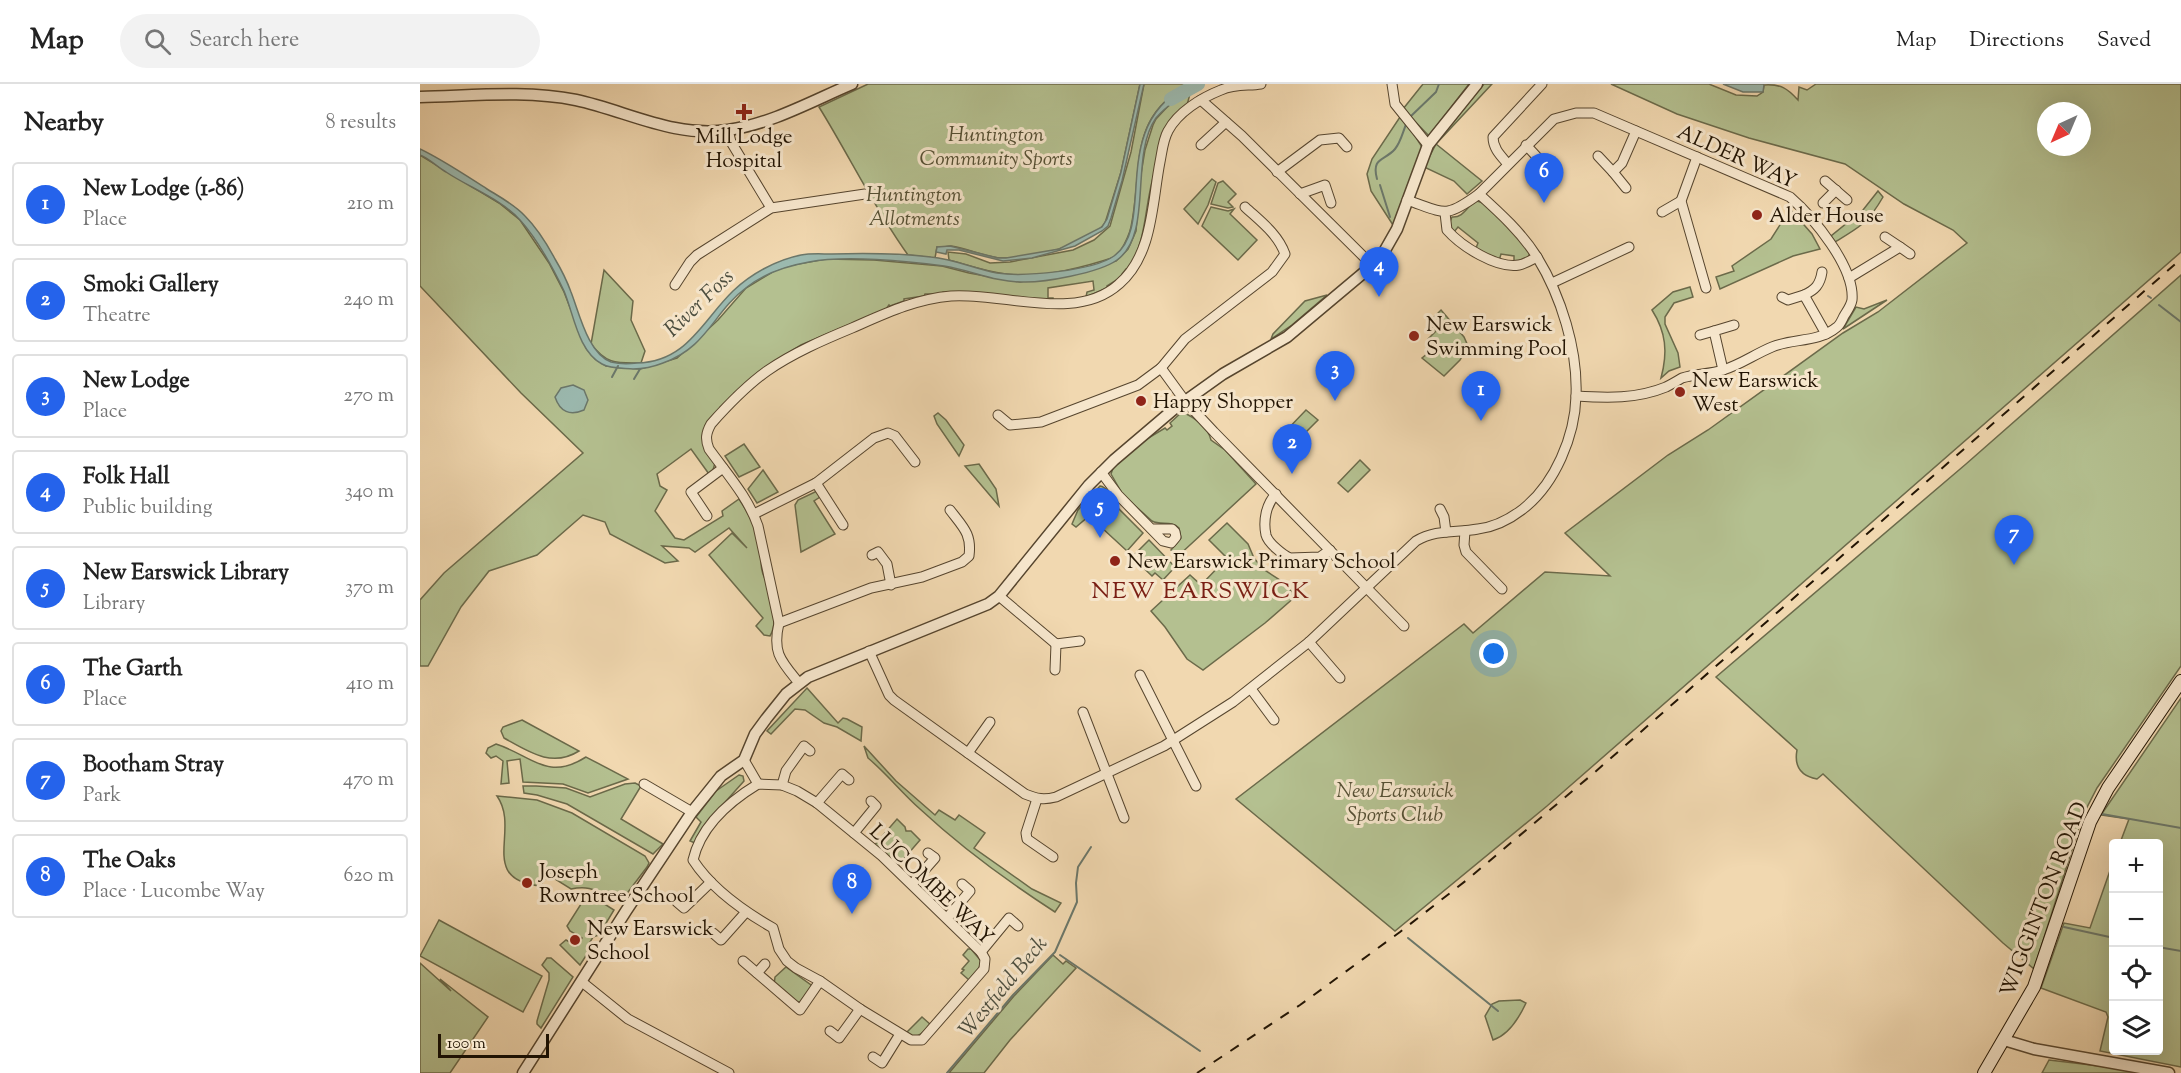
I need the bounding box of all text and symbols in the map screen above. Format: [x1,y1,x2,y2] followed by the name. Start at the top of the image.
[120,14,540,68] search box
[30,21,84,61] text: Map
[141,25,174,58] icon: search
[189,25,299,57] text: Search here
[1896,26,1936,56] text: Map
[1969,26,2064,56] text: Directions
[2097,26,2151,56] text: Saved
[2037,102,2091,156] north arrow
[735,103,753,121] marker: Mill Lodge Hospital
[24,105,104,142] text: Nearby
[325,109,396,138] text: 8 results
[1672,118,1801,198] street label: ALDER WAY
[920,121,1072,175] park label: Huntington Community Sports
[695,123,793,177] place label: Mill Lodge Hospital
[1524,154,1564,203] pin: 6
[83,174,244,206] text: New Lodge (1-86)
[866,181,962,235] park label: Huntington Allotments
[42,190,49,219] text: 1
[347,190,394,219] text: 210 m
[1769,202,1884,232] place label: Alder House
[83,206,127,235] text: Place
[1750,208,1764,222] marker: Alder House
[1360,248,1398,297] pin: 4
[658,263,742,346] water label: River Foss
[83,270,219,302] text: Smoki Gallery
[41,286,50,315] text: 2
[343,286,394,315] text: 240 m
[83,302,151,331] text: Theatre
[1426,311,1568,365] place label: New Earswick Swimming Pool
[1407,329,1421,343] marker: New Earswick Swimming Pool
[1316,352,1354,401] pin: 3
[83,366,190,398] text: New Lodge
[1692,367,1819,421] place label: New Earswick West
[1462,372,1500,421] pin: 1
[41,382,50,411] text: 3
[344,382,394,411] text: 270 m
[1673,385,1687,399] marker: New Earswick West
[1153,388,1293,418] place label: Happy Shopper
[1134,394,1148,408] marker: Happy Shopper
[83,398,127,427] text: Place
[1272,424,1312,474] pin: 2
[83,462,170,494] text: Folk Hall
[40,478,51,507] text: 4
[345,478,394,507] text: 340 m
[1080,488,1120,538] pin: 5
[83,494,213,523] text: Public building
[1994,516,2034,565] pin: 7
[1127,548,1396,578] place label: New Earswick Primary School
[1108,554,1122,568] marker: New Earswick Primary School
[83,558,289,590] text: New Earswick Library
[42,574,49,603] text: 5
[345,574,394,603] text: 370 m
[1091,575,1311,609] district label: NEW EARSWICK
[83,590,145,619] text: Library
[1479,639,1508,668] your location
[83,654,183,686] text: The Garth
[41,670,50,699] text: 6
[346,670,394,699] text: 410 m
[83,686,127,715] text: Place
[83,750,224,782] text: Bootham Stray
[40,766,51,795] text: 7
[343,766,394,795] text: 470 m
[1336,777,1454,831] park label: New Earswick Sports Club
[83,782,121,811] text: Park
[1994,798,2096,1002] street label: WIGGINTON ROAD
[862,818,1000,953] street label: LUCOMBE WAY
[2109,839,2163,1055] map controls
[2109,839,2163,893] button: +
[83,846,176,878] text: The Oaks
[538,858,694,912] place label: Joseph Rowntree School
[41,862,51,891] text: 8
[344,862,394,891] text: 620 m
[832,864,872,914] pin: 8
[520,876,534,890] marker: Joseph Rowntree School
[83,878,265,907] text: Place · Lucombe Way
[2109,893,2163,947] button: −
[587,915,714,969] place label: New Earswick School
[952,930,1056,1046] water label: Westfield Beck
[568,933,582,947] marker: New Earswick School
[2109,947,2163,1001] button: locate
[2109,1001,2163,1055] button: layers
[438,1031,549,1058] scale bar
[447,1033,486,1056] text: 100 m

